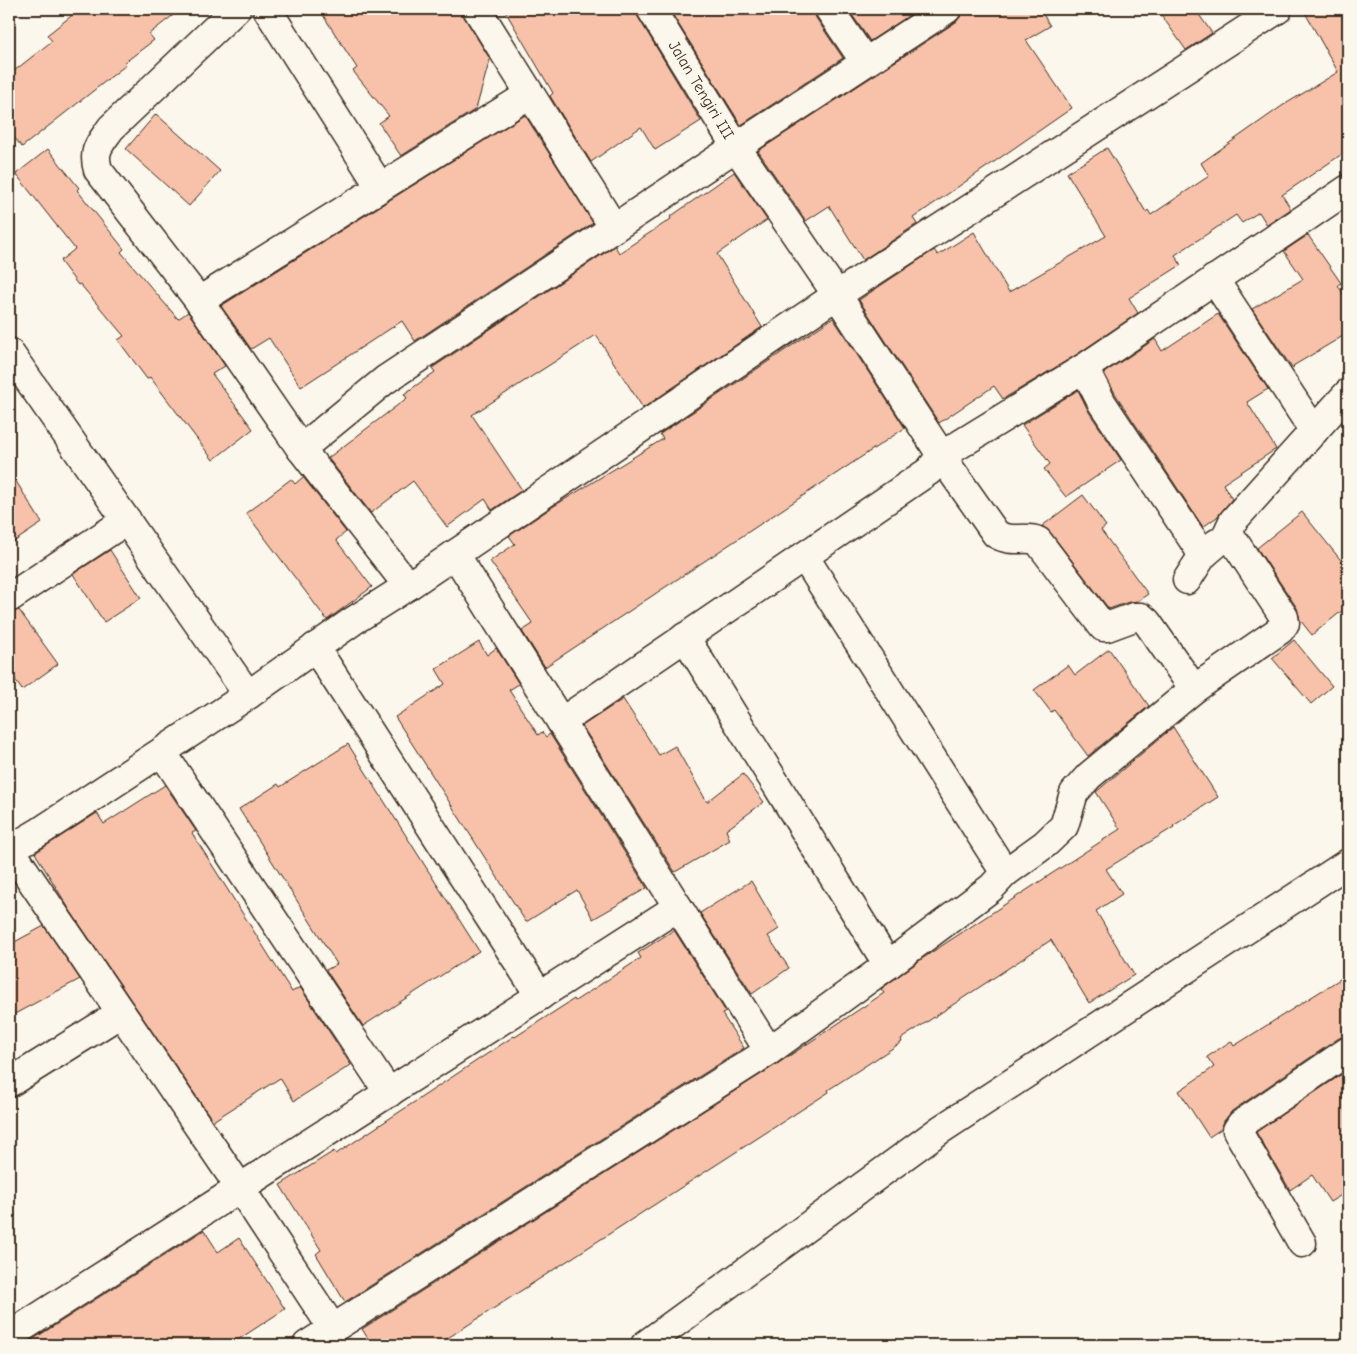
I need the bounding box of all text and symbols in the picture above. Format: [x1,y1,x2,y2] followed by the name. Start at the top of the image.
[665,37,737,143] street label: Jalan Tengiri III

